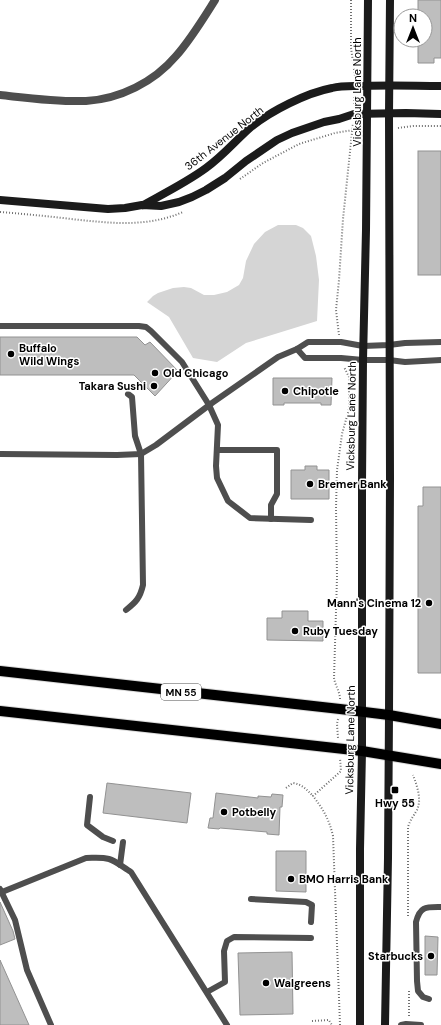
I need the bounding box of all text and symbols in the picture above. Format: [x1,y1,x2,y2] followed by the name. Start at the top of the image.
[393,8,433,48] north arrow
[409,11,417,25] text: N
[350,37,364,147] street label: Vicksburg Lane North
[182,103,266,173] street label: 36th Avenue North
[19,341,79,368] place label: Buffalo Wild Wings
[6,349,16,359] marker: Buffalo Wild Wings
[343,361,359,471] street label: Vicksburg Lane North
[163,366,229,380] place label: Old Chicago
[150,368,160,378] marker: Old Chicago
[79,379,146,393] place label: Takara Sushi
[149,381,159,391] marker: Takara Sushi
[293,384,339,398] place label: Chipotle
[280,386,290,396] marker: Chipotle
[318,477,387,491] place label: Bremer Bank
[305,479,315,489] marker: Bremer Bank
[327,596,421,610] place label: Mann's Cinema 12
[424,598,434,608] marker: Mann's Cinema 12
[303,624,378,638] place label: Ruby Tuesday
[290,626,300,636] marker: Ruby Tuesday
[161,684,201,700] road number: MN 55
[342,685,358,795] street label: Vicksburg Lane North
[390,785,400,795] marker: Hwy 55
[375,796,415,810] place label: Hwy 55
[232,805,276,819] place label: Potbelly
[219,807,229,817] marker: Potbelly
[299,872,389,886] place label: BMO Harris Bank
[286,874,296,884] marker: BMO Harris Bank
[368,949,423,963] place label: Starbucks
[426,951,436,961] marker: Starbucks
[274,976,331,990] place label: Walgreens
[261,978,271,988] marker: Walgreens

